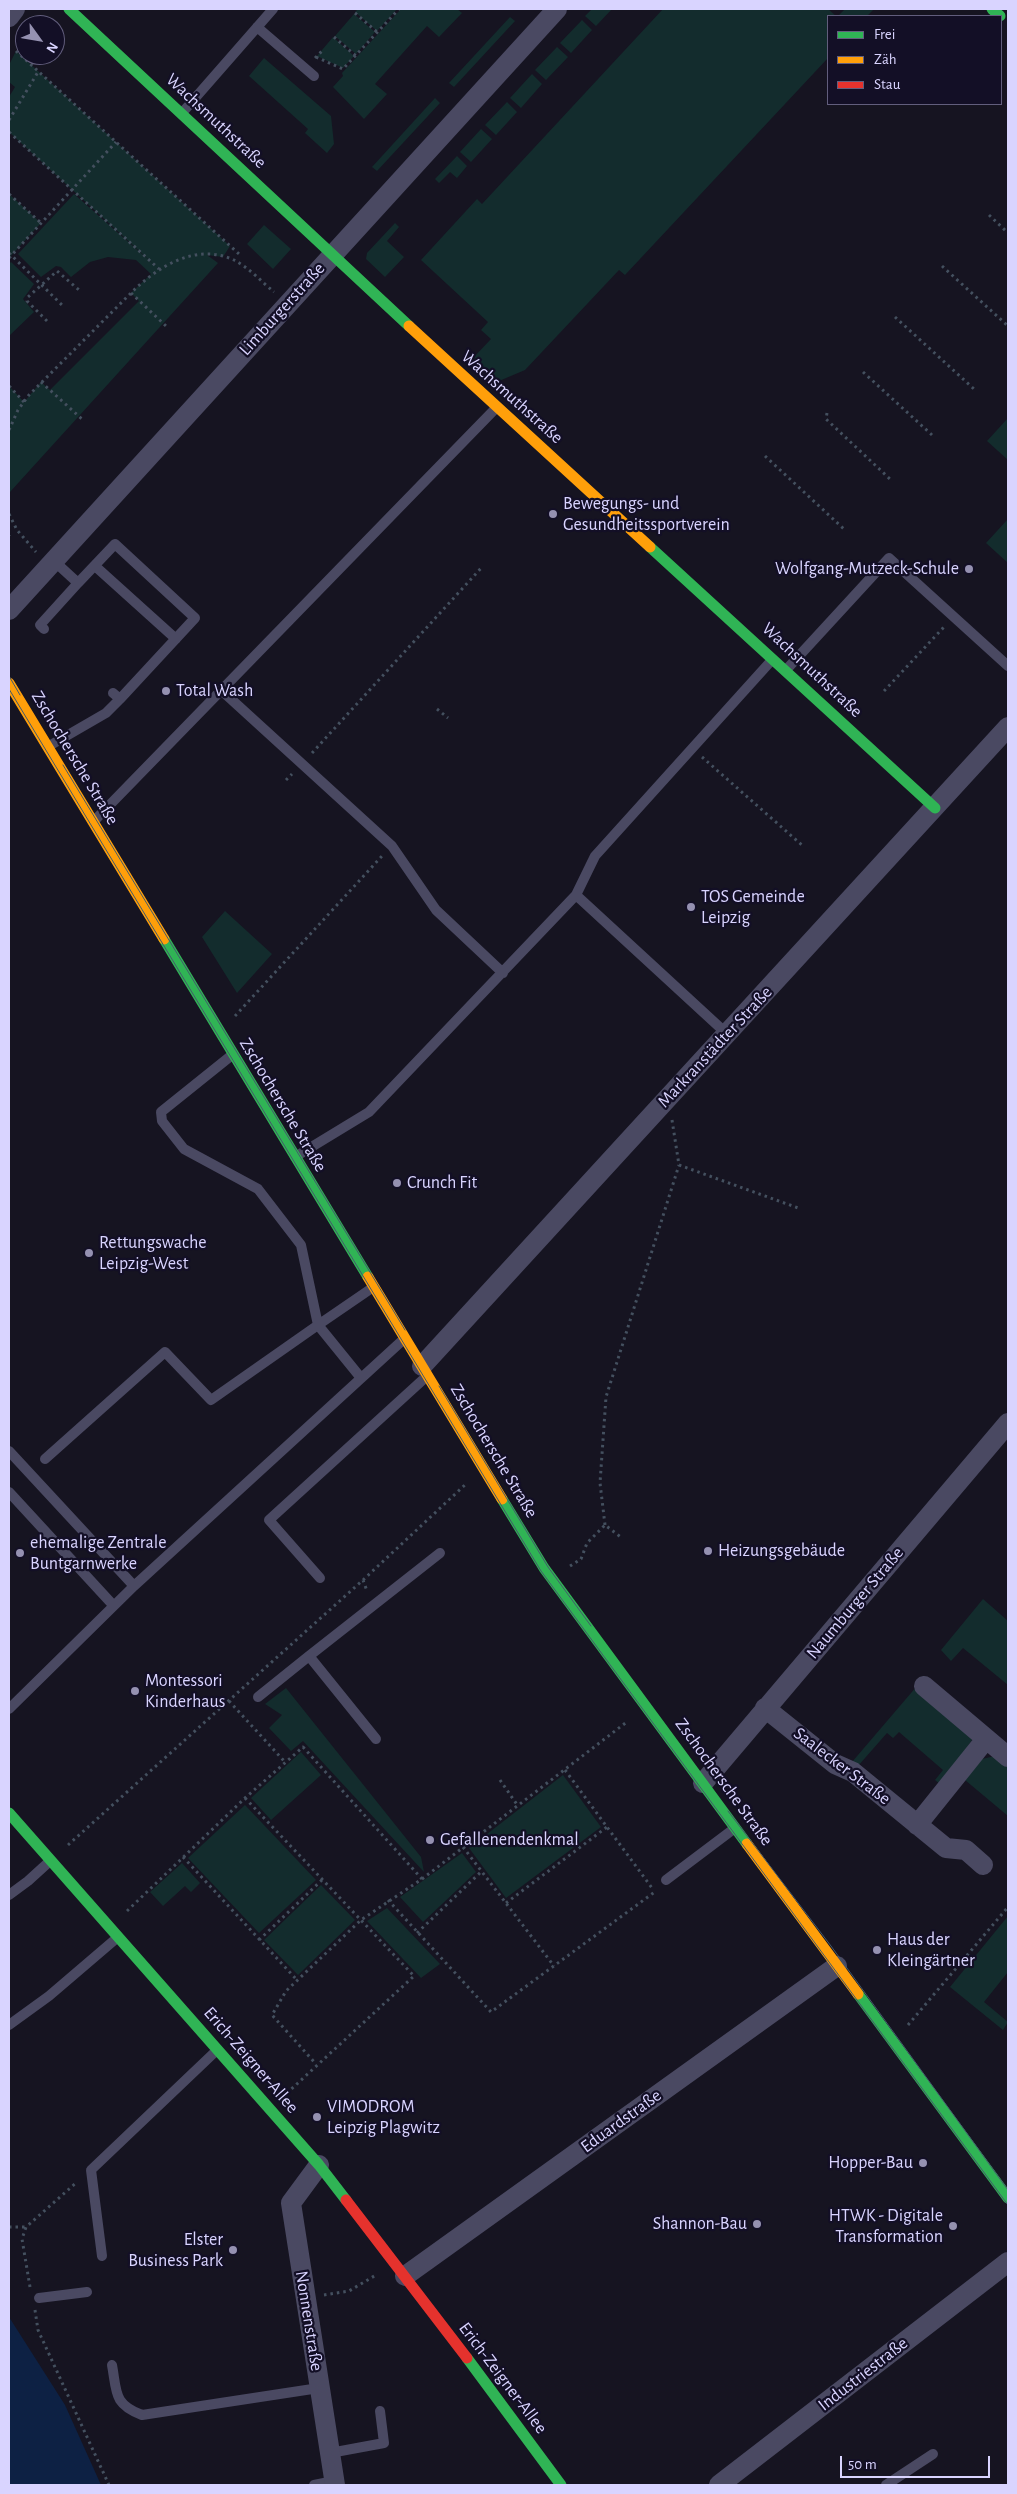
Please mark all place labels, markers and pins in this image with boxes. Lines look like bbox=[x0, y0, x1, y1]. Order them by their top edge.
place label: Bewegungs- und Gesundheitssportverein bbox=[563, 493, 730, 536]
marker: Bewegungs- und Gesundheitssportverein bbox=[547, 508, 559, 520]
place label: Wolfgang-Mutzeck-Schule bbox=[775, 558, 959, 580]
marker: Wolfgang-Mutzeck-Schule bbox=[963, 563, 975, 575]
place label: Total Wash bbox=[176, 680, 253, 702]
marker: Total Wash bbox=[160, 685, 172, 697]
place label: TOS Gemeinde Leipzig bbox=[701, 886, 805, 929]
marker: TOS Gemeinde Leipzig bbox=[685, 901, 697, 913]
place label: Crunch Fit bbox=[407, 1172, 477, 1194]
marker: Crunch Fit bbox=[391, 1177, 403, 1189]
place label: Rettungswache Leipzig-West bbox=[99, 1232, 207, 1274]
marker: Rettungswache Leipzig-West bbox=[83, 1247, 95, 1259]
place label: ehemalige Zentrale Buntgarnwerke bbox=[30, 1532, 167, 1575]
place label: Heizungsgebäude bbox=[718, 1540, 845, 1562]
marker: Heizungsgebäude bbox=[702, 1545, 714, 1557]
marker: ehemalige Zentrale Buntgarnwerke bbox=[14, 1547, 26, 1559]
place label: Montessori Kinderhaus bbox=[145, 1670, 225, 1712]
marker: Montessori Kinderhaus bbox=[129, 1685, 141, 1697]
place label: Gefallenendenkmal bbox=[440, 1829, 579, 1851]
marker: Gefallenendenkmal bbox=[424, 1834, 436, 1846]
place label: Haus der Kleingärtner bbox=[887, 1929, 975, 1972]
marker: Haus der Kleingärtner bbox=[871, 1944, 883, 1956]
place label: VIMODROM Leipzig Plagwitz bbox=[327, 2096, 440, 2138]
marker: VIMODROM Leipzig Plagwitz bbox=[311, 2111, 323, 2123]
place label: Hopper-Bau bbox=[828, 2152, 913, 2174]
marker: Hopper-Bau bbox=[917, 2157, 929, 2169]
place label: HTWK - Digitale Transformation bbox=[829, 2205, 943, 2248]
place label: Shannon-Bau bbox=[653, 2213, 747, 2235]
marker: Shannon-Bau bbox=[751, 2218, 763, 2230]
marker: HTWK - Digitale Transformation bbox=[947, 2220, 959, 2232]
place label: Elster Business Park bbox=[128, 2229, 223, 2272]
marker: Elster Business Park bbox=[227, 2244, 239, 2256]

